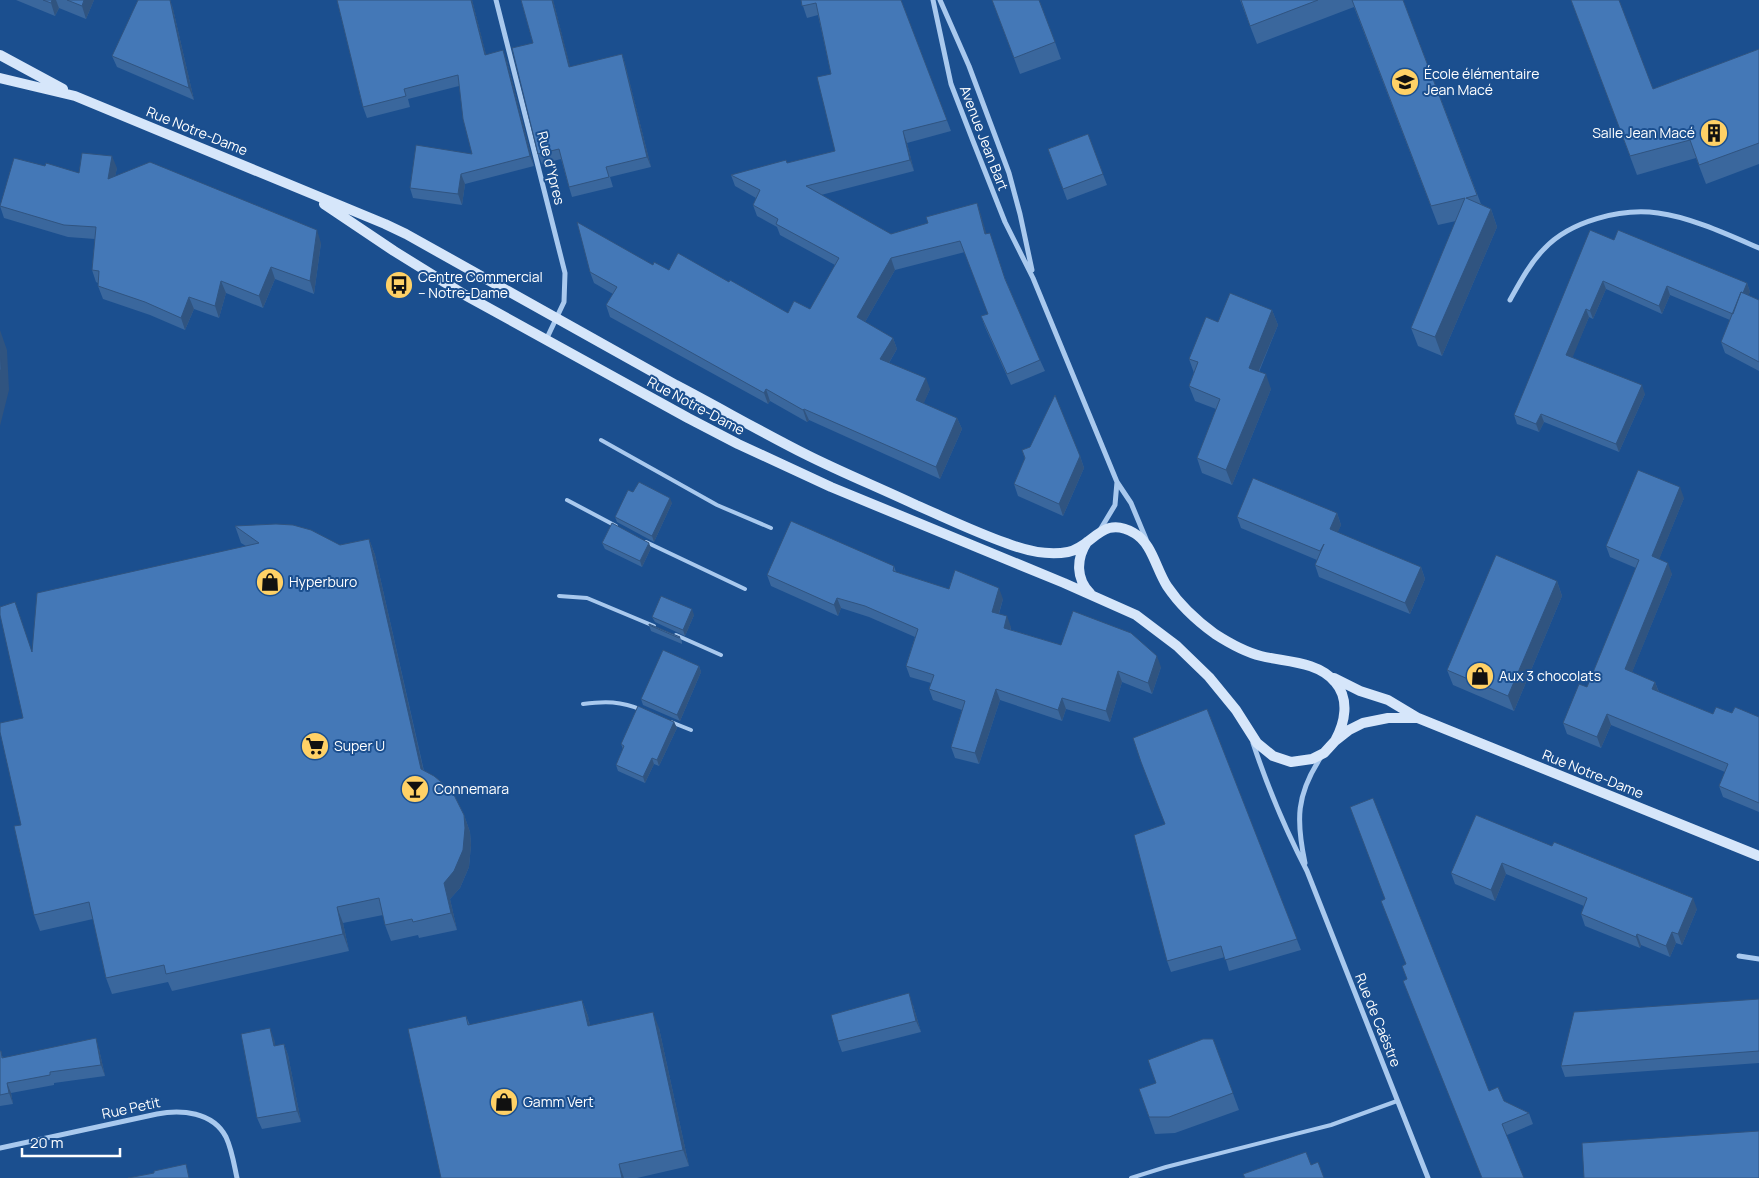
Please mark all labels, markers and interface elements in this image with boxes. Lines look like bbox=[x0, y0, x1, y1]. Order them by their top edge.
place label: École élémentaire Jean Macé bbox=[1424, 64, 1539, 99]
school or university icon: École élémentaire Jean Macé bbox=[1390, 67, 1420, 97]
street label: Avenue Jean Bart bbox=[956, 83, 1013, 193]
street label: Rue Notre-Dame bbox=[144, 102, 251, 160]
building icon: Salle Jean Macé bbox=[1699, 118, 1729, 148]
place label: Salle Jean Macé bbox=[1592, 123, 1695, 142]
street label: Rue d'Ypres bbox=[533, 129, 570, 207]
place label: Centre Commercial – Notre-Dame bbox=[418, 267, 543, 302]
bus stop icon: Centre Commercial – Notre-Dame bbox=[384, 270, 414, 300]
street label: Rue Notre-Dame bbox=[644, 372, 748, 439]
shop icon: Hyperburo bbox=[255, 567, 285, 597]
place label: Hyperburo bbox=[289, 572, 357, 591]
shop icon: Aux 3 chocolats bbox=[1465, 661, 1495, 691]
place label: Aux 3 chocolats bbox=[1499, 666, 1601, 685]
supermarket icon: Super U bbox=[300, 731, 330, 761]
place label: Super U bbox=[334, 736, 385, 755]
street label: Rue Notre-Dame bbox=[1540, 745, 1647, 803]
bar icon: Connemara bbox=[400, 774, 430, 804]
place label: Connemara bbox=[434, 779, 509, 798]
street label: Rue de Caëstre bbox=[1351, 970, 1406, 1069]
shop icon: Gamm Vert bbox=[489, 1087, 519, 1117]
street label: Rue Petit bbox=[100, 1092, 162, 1123]
place label: Gamm Vert bbox=[523, 1092, 594, 1111]
scale bar bbox=[22, 1126, 120, 1158]
text: 20 m bbox=[30, 1132, 63, 1153]

